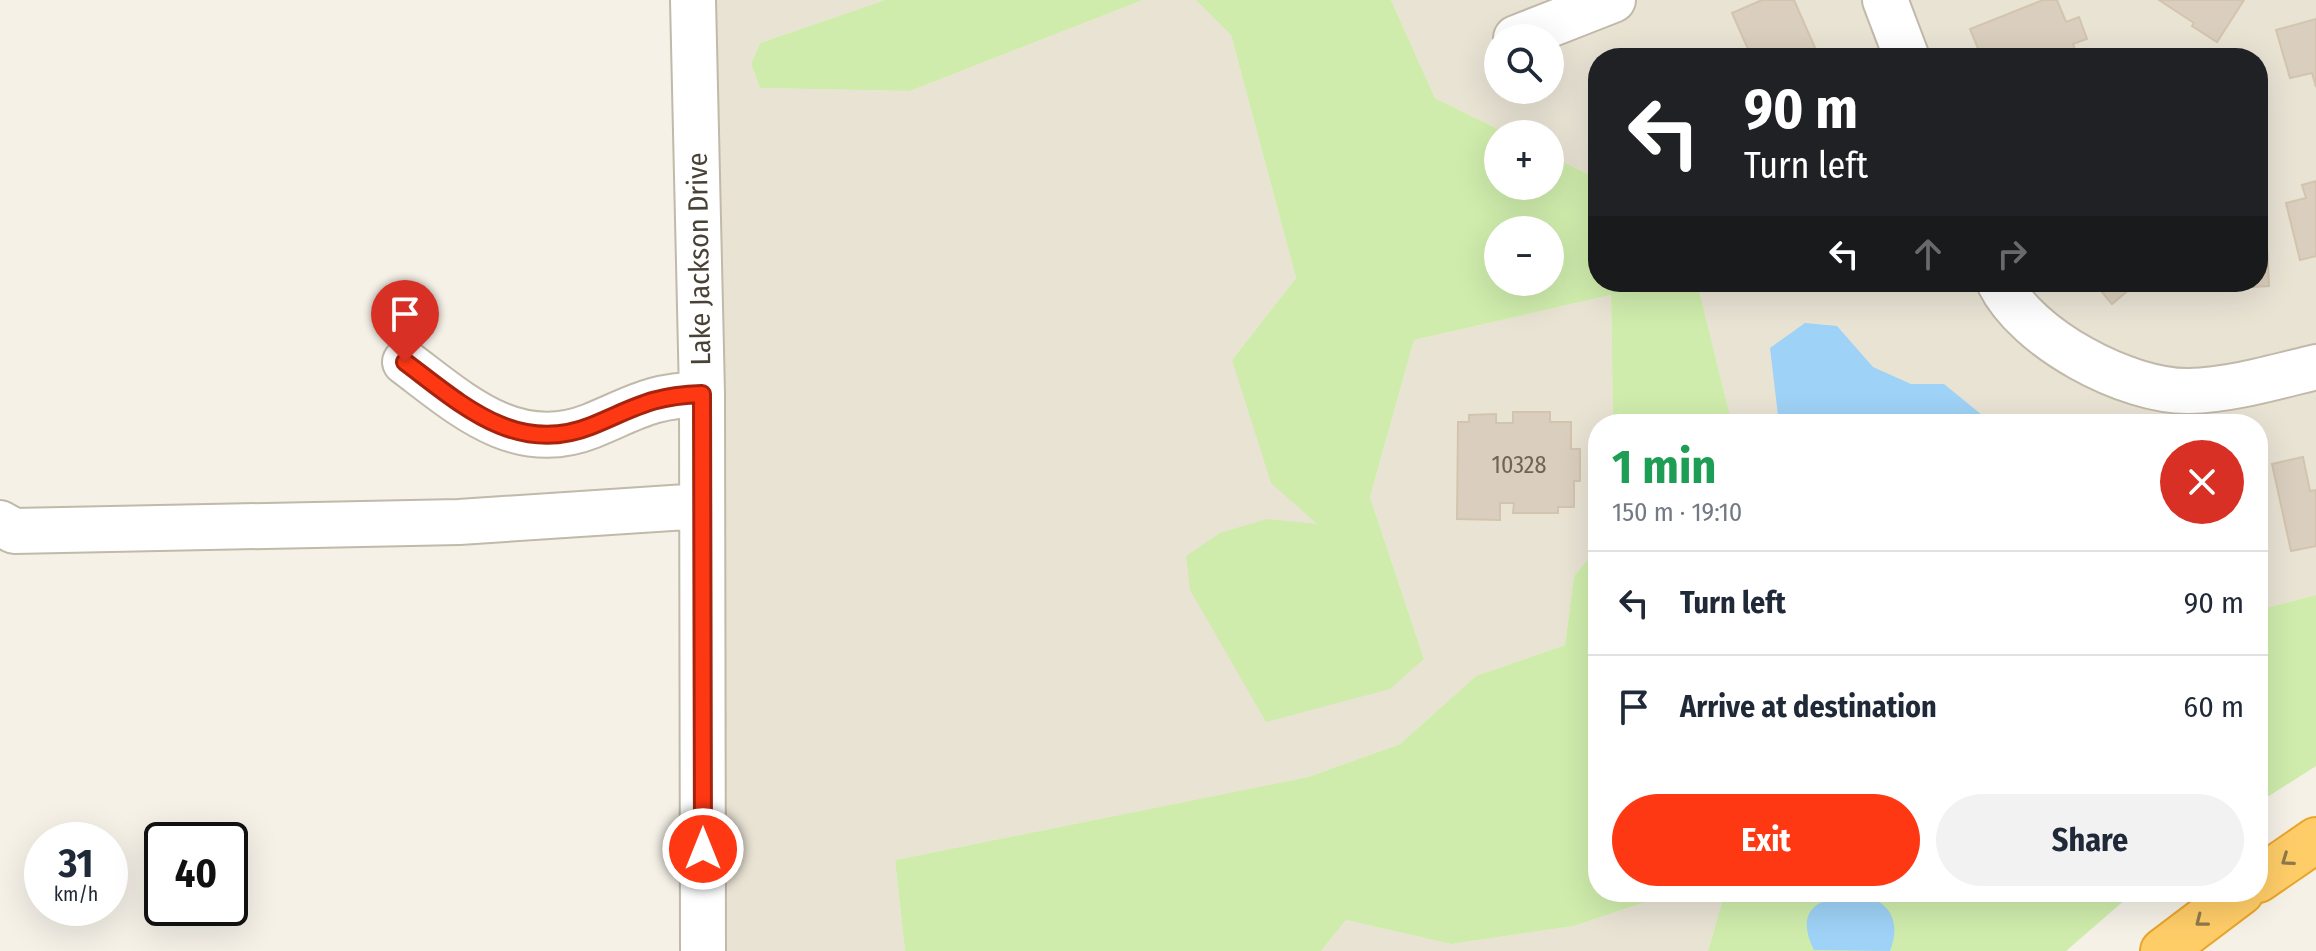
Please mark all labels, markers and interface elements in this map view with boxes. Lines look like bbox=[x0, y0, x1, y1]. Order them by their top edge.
map controls bbox=[1484, 24, 1564, 296]
button: search bbox=[1484, 24, 1564, 104]
text: 90 m bbox=[1744, 76, 1858, 143]
icon: left bbox=[1612, 80, 1716, 184]
button: + bbox=[1484, 120, 1564, 200]
text: Turn left bbox=[1744, 144, 1868, 188]
street label: Lake Jackson Drive bbox=[681, 152, 717, 366]
button: − bbox=[1484, 216, 1564, 296]
icon: left bbox=[1822, 232, 1866, 276]
icon: ahead bbox=[1906, 232, 1950, 276]
icon: right bbox=[1990, 232, 2034, 276]
pin bbox=[371, 280, 439, 362]
icon: arrive bbox=[383, 292, 427, 336]
text: 1 min bbox=[1612, 438, 1717, 496]
button: close bbox=[2160, 440, 2244, 524]
house number: 10328 bbox=[1492, 451, 1546, 479]
text: 150 m · 19:10 bbox=[1612, 497, 1742, 528]
icon: left bbox=[1612, 581, 1656, 625]
text: Turn left bbox=[1680, 585, 1786, 621]
text: 90 m bbox=[2184, 585, 2244, 621]
icon: arrive bbox=[1612, 685, 1656, 729]
text: Arrive at destination bbox=[1680, 689, 1937, 725]
text: 60 m bbox=[2183, 689, 2244, 725]
button: Exit bbox=[1612, 794, 1920, 886]
button: Share bbox=[1936, 794, 2244, 886]
position arrow bbox=[661, 807, 745, 891]
speed limit sign: 40 bbox=[144, 822, 248, 926]
text: 31 bbox=[58, 840, 94, 888]
one-way arrow bbox=[2281, 850, 2296, 865]
text: km/h bbox=[54, 882, 98, 906]
one-way arrow bbox=[2195, 911, 2210, 925]

